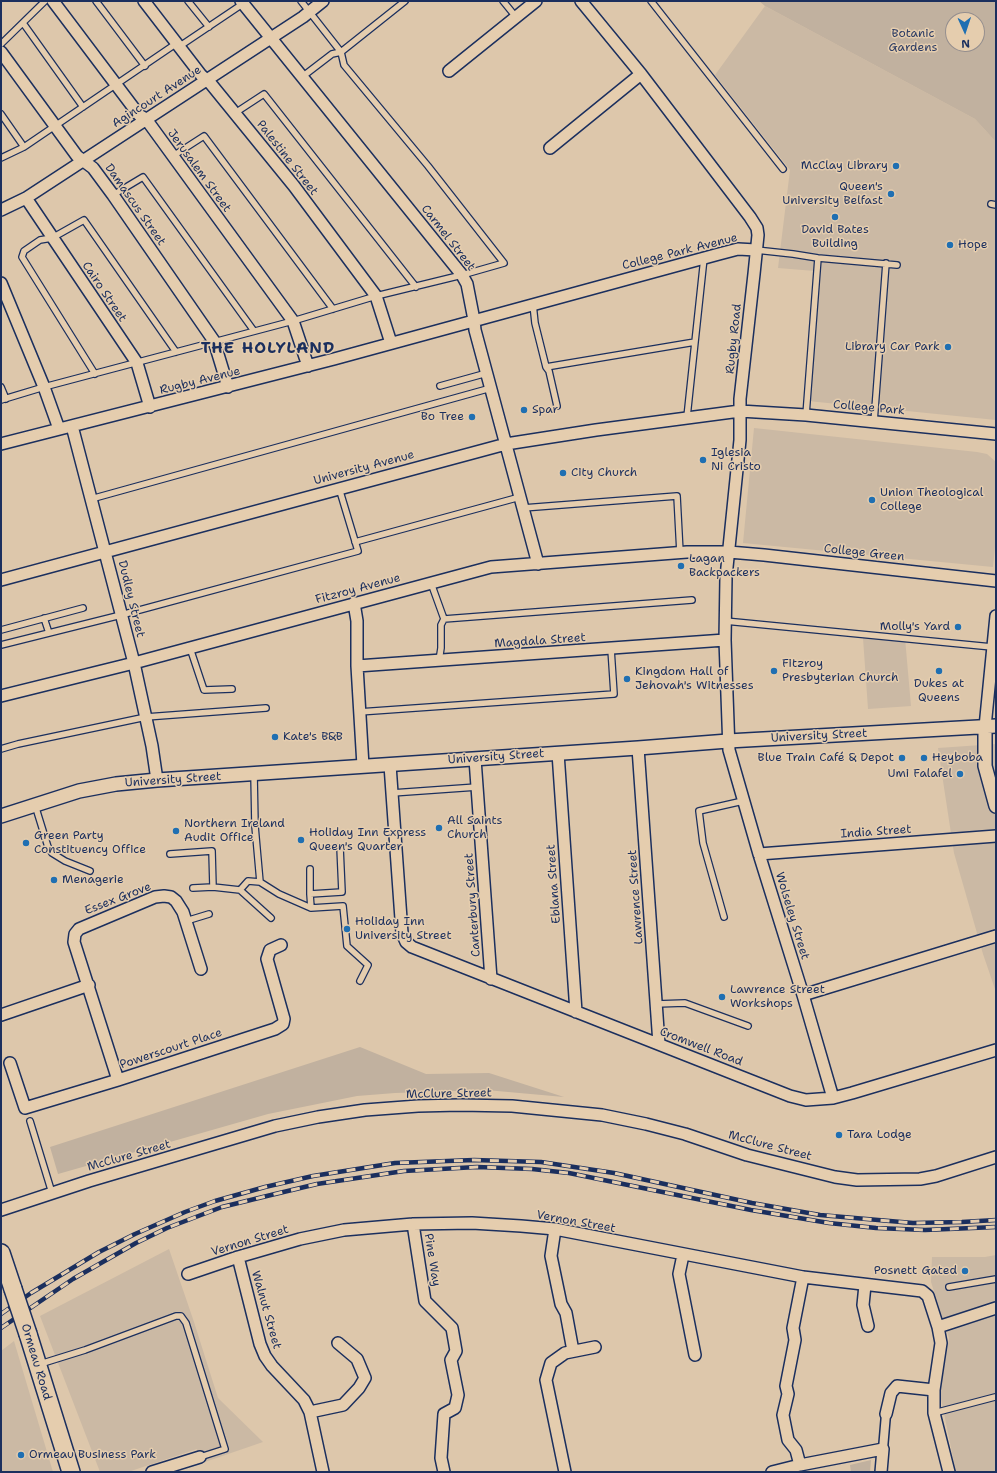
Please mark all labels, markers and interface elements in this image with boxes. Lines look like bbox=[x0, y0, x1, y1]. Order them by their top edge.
north arrow bbox=[945, 12, 985, 52]
park label: Botanic Gardens bbox=[889, 27, 937, 55]
text: N bbox=[961, 36, 970, 51]
street label: Agincourt Avenue bbox=[110, 63, 204, 131]
street label: Palestine Street bbox=[253, 118, 321, 198]
street label: Jerusalem Street bbox=[164, 127, 234, 215]
place label: McClay Library bbox=[801, 159, 888, 173]
street label: Damascus Street bbox=[101, 161, 169, 249]
marker: McClay Library bbox=[891, 161, 901, 171]
place label: Queen's University Belfast bbox=[782, 180, 883, 208]
marker: Queen's University Belfast bbox=[886, 189, 896, 199]
street label: Carmel Street bbox=[418, 202, 478, 274]
marker: David Bates Building bbox=[830, 212, 840, 222]
place label: David Bates Building bbox=[801, 223, 869, 251]
street label: College Park Avenue bbox=[621, 231, 739, 273]
place label: Hope bbox=[958, 238, 987, 252]
marker: Hope bbox=[945, 240, 955, 250]
street label: Cairo Street bbox=[79, 259, 129, 325]
street label: Rugby Road bbox=[723, 303, 745, 375]
district label: THE HOLYLAND bbox=[201, 339, 335, 359]
place label: Library Car Park bbox=[845, 340, 940, 354]
marker: Library Car Park bbox=[943, 342, 953, 352]
street label: Rugby Avenue bbox=[158, 364, 242, 398]
street label: College Park bbox=[833, 398, 905, 418]
place label: Spar bbox=[532, 403, 558, 417]
marker: Spar bbox=[519, 405, 529, 415]
place label: Bo Tree bbox=[421, 410, 464, 424]
marker: Bo Tree bbox=[467, 412, 477, 422]
place label: Iglesia Ni Cristo bbox=[711, 446, 761, 474]
street label: University Avenue bbox=[312, 448, 416, 488]
marker: Iglesia Ni Cristo bbox=[698, 455, 708, 465]
place label: City Church bbox=[571, 466, 637, 480]
marker: City Church bbox=[558, 468, 568, 478]
place label: Union Theological College bbox=[880, 486, 983, 514]
marker: Union Theological College bbox=[867, 495, 877, 505]
street label: College Green bbox=[823, 542, 905, 564]
place label: Lagan Backpackers bbox=[689, 552, 760, 580]
street label: Dudley Street bbox=[114, 559, 148, 639]
marker: Lagan Backpackers bbox=[676, 561, 686, 571]
street label: Fitzroy Avenue bbox=[314, 571, 402, 607]
place label: Molly's Yard bbox=[880, 620, 950, 634]
marker: Molly's Yard bbox=[953, 622, 963, 632]
street label: Magdala Street bbox=[494, 631, 586, 651]
place label: Fitzroy Presbyterian Church bbox=[782, 657, 898, 685]
place label: Kingdom Hall of Jehovah's Witnesses bbox=[635, 665, 754, 693]
marker: Fitzroy Presbyterian Church bbox=[769, 666, 779, 676]
marker: Dukes at Queens bbox=[934, 666, 944, 676]
marker: Kingdom Hall of Jehovah's Witnesses bbox=[622, 674, 632, 684]
place label: Dukes at Queens bbox=[914, 677, 964, 705]
street label: University Street bbox=[770, 726, 868, 746]
place label: Kate's B&B bbox=[283, 730, 343, 744]
marker: Kate's B&B bbox=[270, 732, 280, 742]
street label: University Street bbox=[447, 746, 545, 768]
place label: Blue Train Café & Depot bbox=[758, 751, 894, 765]
place label: Heyboba bbox=[932, 751, 983, 765]
marker: Blue Train Café & Depot bbox=[897, 753, 907, 763]
marker: Heyboba bbox=[919, 753, 929, 763]
place label: Umi Falafel bbox=[888, 767, 952, 781]
street label: University Street bbox=[124, 769, 222, 791]
marker: Umi Falafel bbox=[955, 769, 965, 779]
place label: All Saints Church bbox=[447, 814, 503, 842]
place label: Northern Ireland Audit Office bbox=[184, 817, 285, 845]
street label: India Street bbox=[840, 822, 912, 842]
marker: All Saints Church bbox=[434, 823, 444, 833]
marker: Northern Ireland Audit Office bbox=[171, 826, 181, 836]
place label: Holiday Inn Express Queen's Quarter bbox=[309, 826, 426, 854]
place label: Green Party Constituency Office bbox=[34, 829, 146, 857]
marker: Holiday Inn Express Queen's Quarter bbox=[296, 835, 306, 845]
marker: Green Party Constituency Office bbox=[21, 838, 31, 848]
street label: Eblana Street bbox=[544, 844, 564, 924]
street label: Lawrence Street bbox=[626, 849, 646, 945]
street label: Canterbury Street bbox=[462, 853, 484, 957]
street label: Wolseley Street bbox=[772, 870, 812, 962]
place label: Menagerie bbox=[62, 873, 124, 887]
marker: Menagerie bbox=[49, 875, 59, 885]
street label: Essex Grove bbox=[83, 880, 153, 918]
place label: Holiday Inn University Street bbox=[355, 915, 452, 943]
marker: Holiday Inn University Street bbox=[342, 924, 352, 934]
place label: Lawrence Street Workshops bbox=[730, 983, 825, 1011]
marker: Lawrence Street Workshops bbox=[717, 992, 727, 1002]
street label: Cromwell Road bbox=[657, 1025, 745, 1069]
street label: Powerscourt Place bbox=[118, 1026, 224, 1072]
street label: McClure Street bbox=[406, 1086, 492, 1102]
street label: McClure Street bbox=[727, 1128, 813, 1164]
place label: Tara Lodge bbox=[847, 1128, 912, 1142]
marker: Tara Lodge bbox=[834, 1130, 844, 1140]
street label: McClure Street bbox=[86, 1137, 172, 1175]
street label: Vernon Street bbox=[535, 1208, 617, 1236]
street label: Vernon Street bbox=[210, 1222, 290, 1260]
street label: Pine Way bbox=[421, 1232, 443, 1288]
place label: Posnett Gated bbox=[874, 1264, 957, 1278]
marker: Posnett Gated bbox=[960, 1266, 970, 1276]
street label: Walnut Street bbox=[248, 1269, 284, 1351]
street label: Ormeau Road bbox=[18, 1322, 54, 1402]
place label: Ormeau Business Park bbox=[29, 1448, 156, 1462]
marker: Ormeau Business Park bbox=[16, 1450, 26, 1460]

